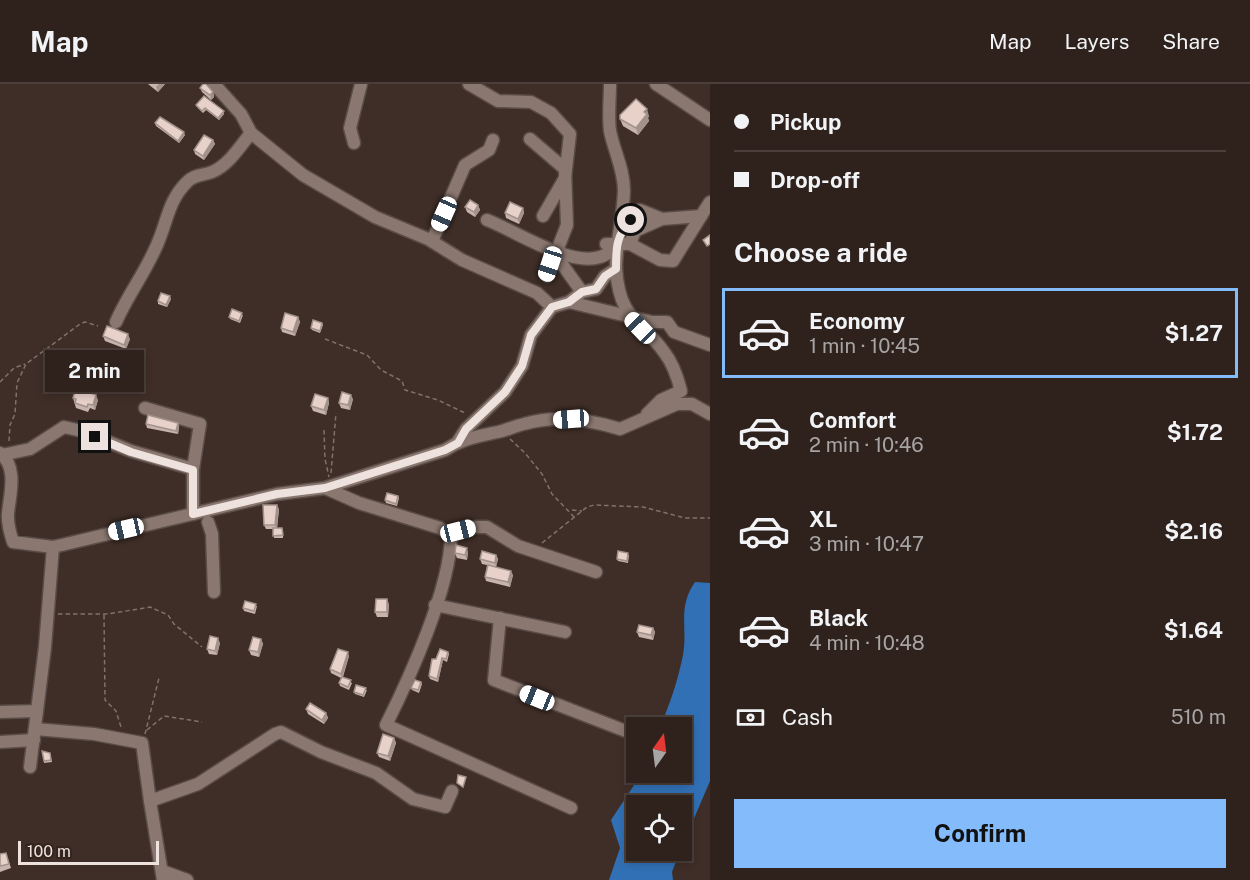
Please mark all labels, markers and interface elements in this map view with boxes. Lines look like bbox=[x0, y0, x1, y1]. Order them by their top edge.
text: Map bbox=[30, 25, 89, 58]
text: Map bbox=[989, 29, 1032, 54]
text: Layers bbox=[1065, 29, 1129, 54]
text: Share bbox=[1162, 29, 1220, 54]
text: Pickup bbox=[770, 109, 841, 135]
text: Drop-off bbox=[770, 167, 860, 193]
car bbox=[428, 194, 460, 234]
route start bbox=[617, 206, 644, 233]
text: Choose a ride bbox=[734, 236, 908, 268]
car bbox=[536, 244, 564, 284]
icon: car bbox=[737, 306, 791, 360]
text: Economy bbox=[809, 308, 905, 334]
car bbox=[621, 309, 659, 347]
text: $1.27 bbox=[1165, 320, 1223, 346]
text: 1 min · 10:45 bbox=[809, 334, 920, 358]
callout: 2 min bbox=[46, 350, 144, 392]
text: 2 min bbox=[68, 359, 121, 383]
icon: car bbox=[737, 405, 791, 459]
text: Comfort bbox=[809, 407, 896, 433]
car bbox=[552, 409, 590, 429]
text: $1.72 bbox=[1167, 419, 1223, 445]
route end bbox=[81, 423, 108, 450]
text: 2 min · 10:46 bbox=[809, 433, 924, 457]
icon: car bbox=[737, 504, 791, 558]
text: XL bbox=[809, 506, 837, 532]
car bbox=[106, 516, 146, 542]
car bbox=[438, 518, 478, 544]
text: $2.16 bbox=[1164, 518, 1223, 544]
text: 3 min · 10:47 bbox=[809, 532, 924, 556]
icon: car bbox=[737, 603, 791, 657]
text: Black bbox=[809, 605, 868, 631]
text: $1.64 bbox=[1164, 617, 1223, 643]
text: 4 min · 10:48 bbox=[809, 631, 925, 655]
car bbox=[517, 683, 557, 713]
icon: cash bbox=[734, 701, 767, 734]
text: Cash bbox=[782, 704, 833, 730]
text: 510 m bbox=[1171, 705, 1226, 729]
north arrow bbox=[626, 717, 692, 783]
map controls bbox=[626, 717, 692, 861]
button: locate bbox=[626, 795, 692, 861]
button: Confirm bbox=[734, 799, 1226, 868]
scale bar bbox=[18, 838, 159, 866]
text: 100 m bbox=[27, 842, 71, 861]

